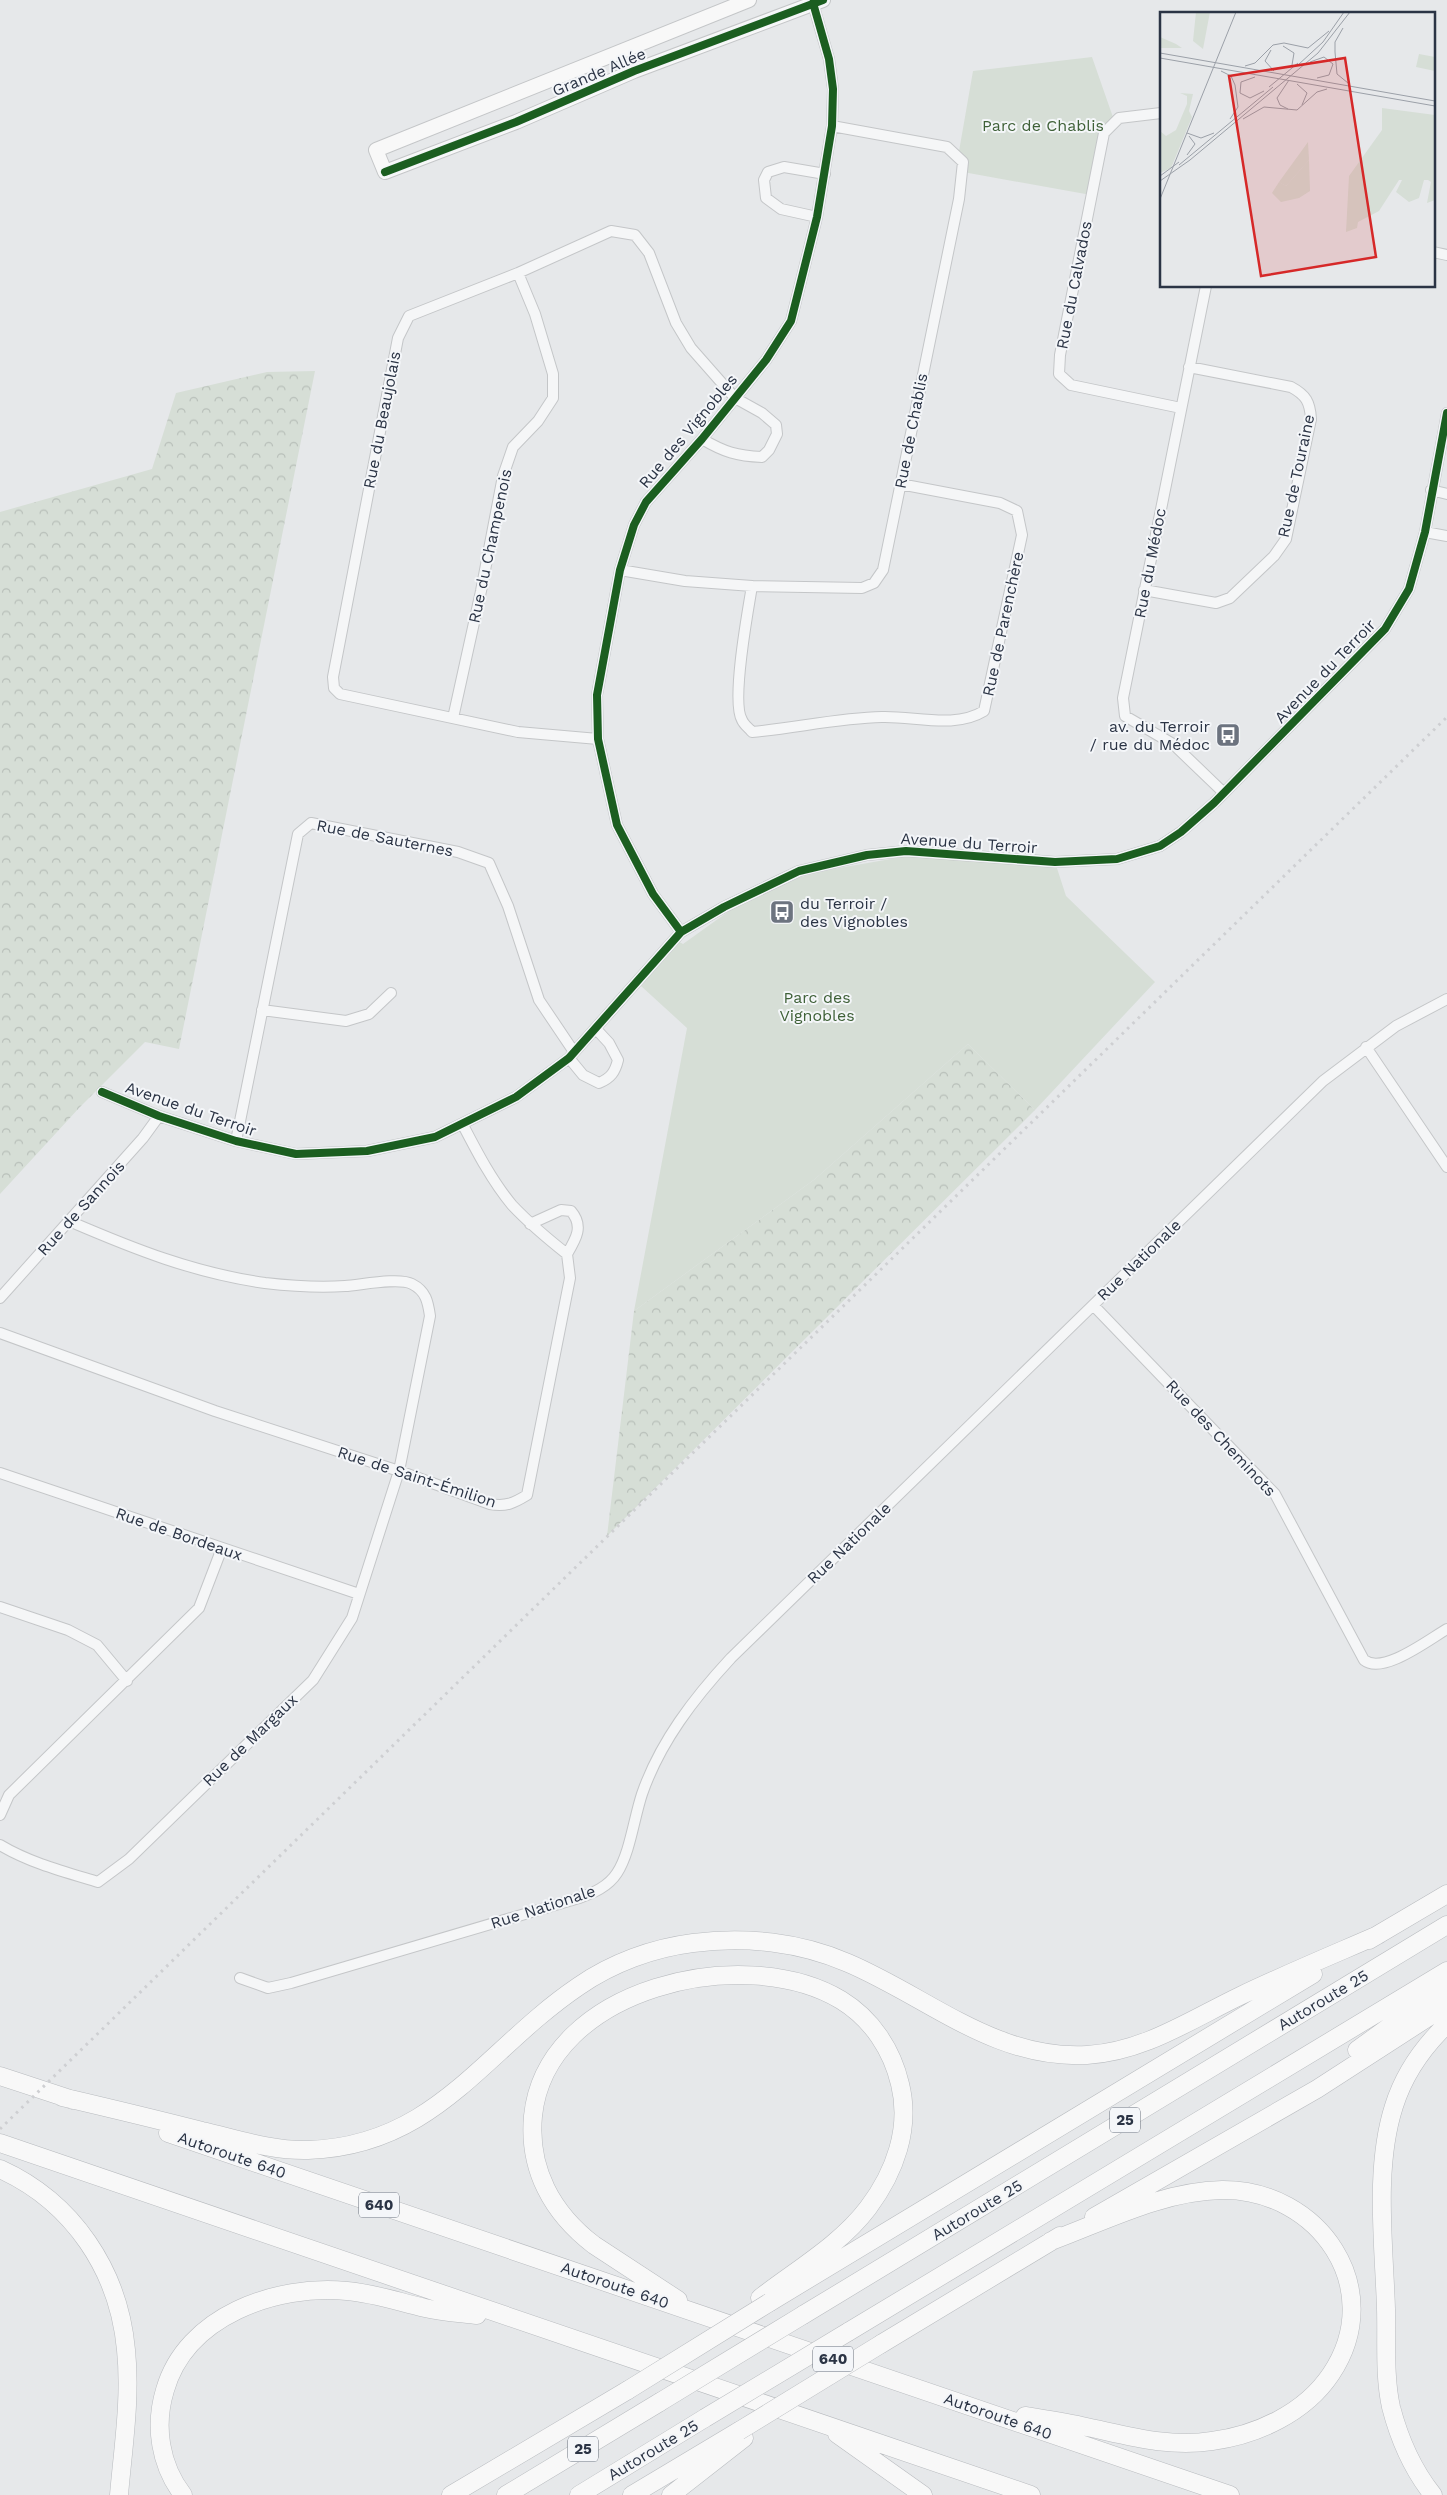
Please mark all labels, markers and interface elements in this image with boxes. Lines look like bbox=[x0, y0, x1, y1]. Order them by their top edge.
inset map bbox=[1160, 12, 1434, 288]
street label: Grande Allée bbox=[549, 44, 649, 100]
park label: Parc de Chablis bbox=[982, 116, 1104, 135]
street label: Rue du Calvados bbox=[1052, 219, 1096, 351]
street label: Rue du Beaujolais bbox=[359, 350, 405, 490]
street label: Rue des Vignobles bbox=[635, 370, 741, 492]
street label: Rue de Chablis bbox=[890, 372, 932, 490]
street label: Rue de Touraine bbox=[1274, 413, 1318, 539]
street label: Rue du Champenois bbox=[464, 467, 516, 625]
street label: Rue du Médoc bbox=[1130, 506, 1170, 620]
street label: Rue de Parenchère bbox=[978, 550, 1028, 698]
street label: Avenue du Terroir bbox=[1270, 615, 1380, 727]
place label: av. du Terroir / rue du Médoc bbox=[1090, 717, 1210, 754]
bus stop icon: av. du Terroir / rue du Médoc bbox=[1215, 722, 1241, 748]
street label: Rue de Sauternes bbox=[315, 815, 455, 861]
street label: Avenue du Terroir bbox=[900, 829, 1039, 857]
place label: du Terroir / des Vignobles bbox=[800, 894, 908, 931]
bus stop icon: du Terroir / des Vignobles bbox=[769, 899, 795, 925]
park label: Parc des Vignobles bbox=[779, 988, 855, 1025]
street label: Avenue du Terroir bbox=[123, 1078, 259, 1140]
street label: Rue de Sannois bbox=[33, 1157, 129, 1259]
street label: Rue Nationale bbox=[1093, 1215, 1185, 1305]
street label: Rue des Cheminots bbox=[1162, 1376, 1280, 1500]
street label: Rue de Saint-Émilion bbox=[335, 1442, 499, 1512]
street label: Rue Nationale bbox=[803, 1498, 895, 1588]
street label: Rue de Bordeaux bbox=[113, 1503, 245, 1565]
street label: Rue de Margaux bbox=[199, 1690, 301, 1790]
street label: Rue Nationale bbox=[488, 1881, 598, 1933]
street label: Autoroute 25 bbox=[1274, 1965, 1372, 2035]
road number: 25 bbox=[1110, 2108, 1140, 2132]
street label: Autoroute 640 bbox=[175, 2128, 289, 2182]
street label: Autoroute 25 bbox=[928, 2175, 1026, 2245]
road number: 640 bbox=[359, 2192, 399, 2218]
street label: Autoroute 640 bbox=[558, 2258, 672, 2312]
road number: 640 bbox=[813, 2346, 853, 2372]
street label: Autoroute 640 bbox=[941, 2389, 1055, 2443]
street label: Autoroute 25 bbox=[604, 2415, 702, 2485]
road number: 25 bbox=[568, 2436, 598, 2462]

